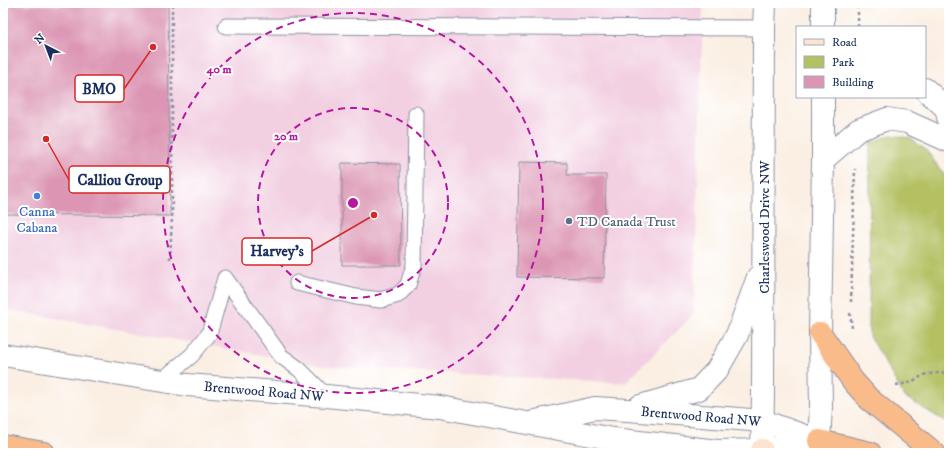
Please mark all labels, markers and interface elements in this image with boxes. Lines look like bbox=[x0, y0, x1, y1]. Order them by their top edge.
north arrow bbox=[26, 26, 66, 66]
legend bbox=[796, 26, 926, 98]
text: N bbox=[32, 31, 48, 48]
text: Road bbox=[832, 35, 857, 50]
text: Park bbox=[832, 55, 854, 70]
text: 40 m bbox=[206, 62, 231, 77]
callout: BMO bbox=[75, 75, 124, 102]
text: Building bbox=[832, 75, 873, 90]
text: BMO bbox=[82, 80, 116, 99]
text: 20 m bbox=[274, 129, 298, 144]
street label: Charleswood Drive NW bbox=[756, 160, 774, 294]
callout: Calliou Group bbox=[69, 166, 170, 193]
text: Calliou Group bbox=[77, 171, 163, 190]
marker: Canna Cabana bbox=[32, 191, 42, 201]
centre of rings bbox=[346, 196, 360, 210]
place label: Canna Cabana bbox=[16, 203, 58, 237]
place label: TD Canada Trust bbox=[577, 213, 676, 231]
marker: TD Canada Trust bbox=[564, 216, 574, 226]
callout: Harvey's bbox=[242, 238, 312, 265]
text: Harvey's bbox=[250, 242, 304, 261]
street label: Brentwood Road NW bbox=[203, 378, 325, 406]
street label: Brentwood Road NW bbox=[640, 403, 762, 431]

